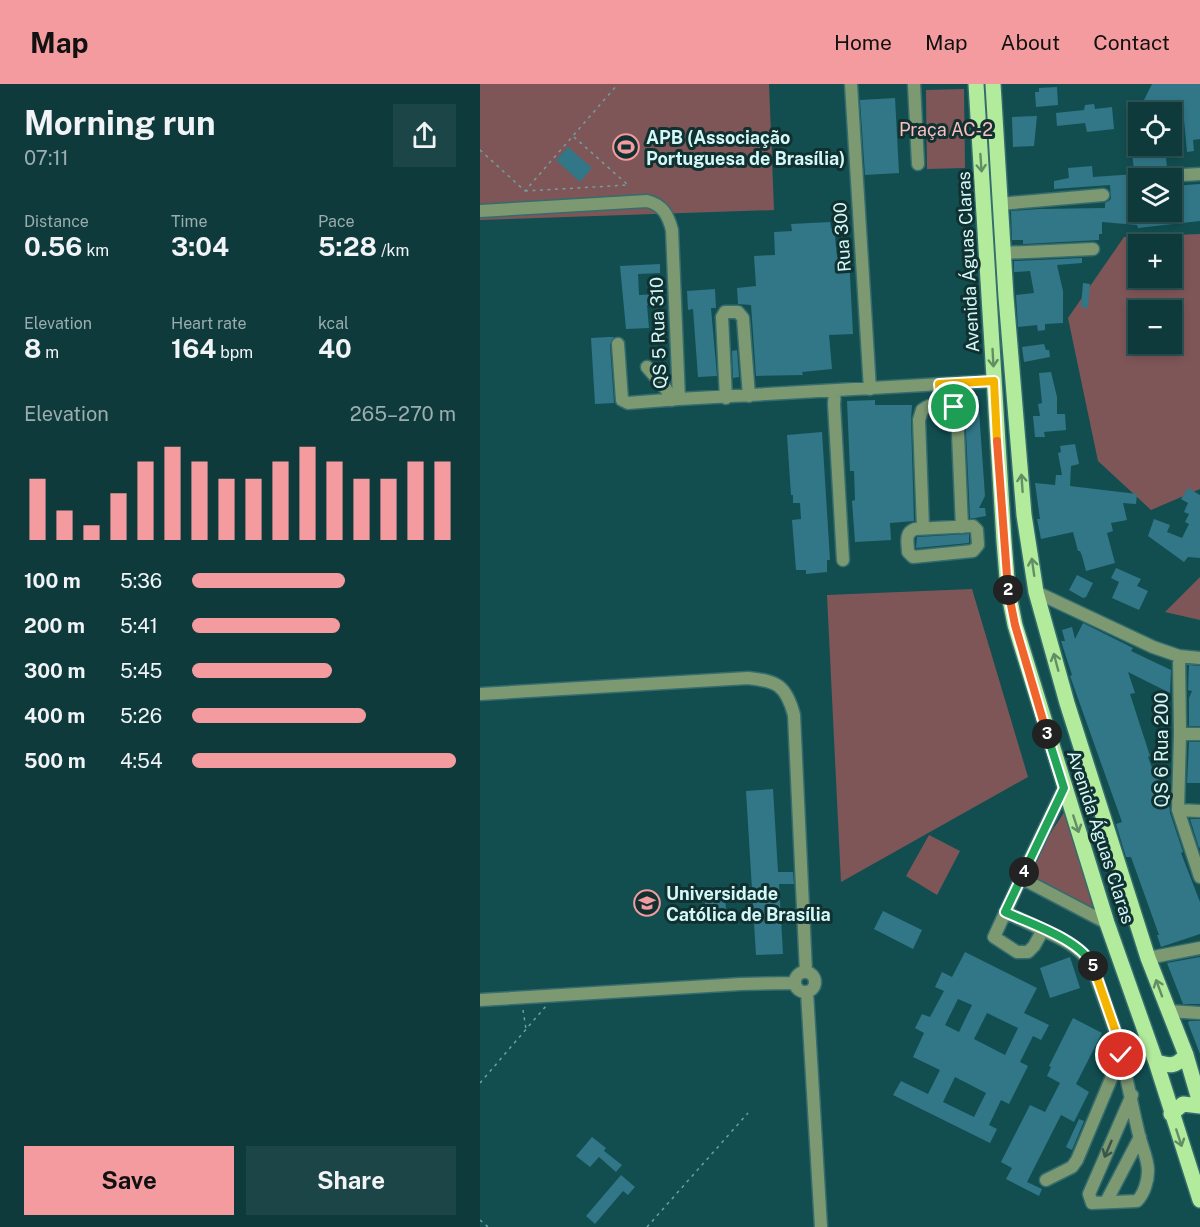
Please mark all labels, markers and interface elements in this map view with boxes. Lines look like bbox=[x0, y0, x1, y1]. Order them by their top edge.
text: Map bbox=[30, 26, 89, 59]
text: Home bbox=[834, 30, 892, 55]
text: Map bbox=[925, 30, 968, 55]
text: About bbox=[1001, 30, 1060, 55]
text: Contact bbox=[1093, 30, 1170, 55]
map controls bbox=[1128, 102, 1182, 354]
button: locate bbox=[1128, 102, 1182, 156]
text: Morning run bbox=[24, 104, 216, 142]
button: share bbox=[393, 104, 456, 167]
park label: Praça AC-2 bbox=[899, 119, 993, 140]
place label: APB (Associação Portuguesa de Brasília) bbox=[646, 127, 845, 169]
sports icon: APB (Associação Portuguesa de Brasília) bbox=[611, 132, 641, 162]
text: 07:11 bbox=[24, 146, 69, 170]
one-way arrow bbox=[976, 153, 987, 173]
button: layers bbox=[1128, 168, 1182, 222]
street label: Avenida Águas Claras bbox=[952, 171, 983, 353]
street label: Rua 300 bbox=[829, 201, 855, 273]
text: Distance bbox=[24, 212, 89, 231]
text: Time bbox=[171, 212, 207, 231]
text: Pace bbox=[318, 212, 355, 231]
text: 0.56 bbox=[24, 231, 83, 262]
text: 3:04 bbox=[171, 231, 229, 262]
text: 5:28 bbox=[318, 231, 377, 262]
button: + bbox=[1128, 234, 1182, 288]
text: km bbox=[83, 241, 109, 260]
text: /km bbox=[377, 241, 409, 260]
street label: QS 5 Rua 310 bbox=[646, 277, 670, 389]
button: − bbox=[1128, 300, 1182, 354]
text: Elevation bbox=[24, 314, 92, 333]
text: Heart rate bbox=[171, 314, 247, 333]
text: kcal bbox=[318, 314, 349, 333]
text: 8 bbox=[24, 333, 41, 364]
text: 164 bbox=[171, 333, 216, 364]
text: 40 bbox=[318, 333, 352, 364]
text: m bbox=[41, 343, 59, 362]
text: bpm bbox=[216, 343, 253, 362]
one-way arrow bbox=[987, 347, 998, 367]
pin bbox=[928, 381, 979, 432]
icon: arrive bbox=[937, 390, 970, 423]
text: Elevation bbox=[24, 402, 109, 426]
text: 265–270 m bbox=[350, 402, 456, 426]
one-way arrow bbox=[1016, 474, 1027, 494]
one-way arrow bbox=[1027, 557, 1038, 577]
text: 100 m bbox=[24, 569, 81, 593]
text: 5:36 bbox=[120, 569, 162, 593]
pin: 2 bbox=[993, 575, 1023, 605]
text: 2 bbox=[1003, 580, 1013, 599]
text: 200 m bbox=[24, 614, 85, 638]
text: 5:41 bbox=[120, 614, 158, 638]
one-way arrow bbox=[1050, 653, 1061, 672]
text: 300 m bbox=[24, 659, 85, 683]
text: 5:45 bbox=[120, 659, 162, 683]
street label: QS 6 Rua 200 bbox=[1151, 693, 1172, 807]
text: 400 m bbox=[24, 704, 85, 728]
text: 5:26 bbox=[120, 704, 162, 728]
pin: 3 bbox=[1032, 719, 1062, 749]
text: 3 bbox=[1042, 724, 1052, 743]
street label: Avenida Águas Claras bbox=[1063, 747, 1140, 926]
text: 500 m bbox=[24, 749, 86, 773]
text: 4:54 bbox=[120, 749, 162, 773]
one-way arrow bbox=[1071, 814, 1082, 833]
pin: 4 bbox=[1009, 857, 1039, 887]
text: 4 bbox=[1019, 862, 1029, 881]
place label: Universidade Católica de Brasília bbox=[666, 883, 831, 925]
school or university icon: Universidade Católica de Brasília bbox=[632, 888, 662, 918]
pin: 5 bbox=[1078, 951, 1108, 981]
text: 5 bbox=[1088, 956, 1098, 975]
one-way arrow bbox=[1153, 980, 1164, 998]
pin bbox=[1095, 1029, 1146, 1080]
icon: check bbox=[1104, 1038, 1137, 1071]
one-way arrow bbox=[1175, 1128, 1186, 1147]
one-way arrow bbox=[1102, 1139, 1113, 1157]
button: Save bbox=[24, 1146, 234, 1215]
button: Share bbox=[246, 1146, 456, 1215]

